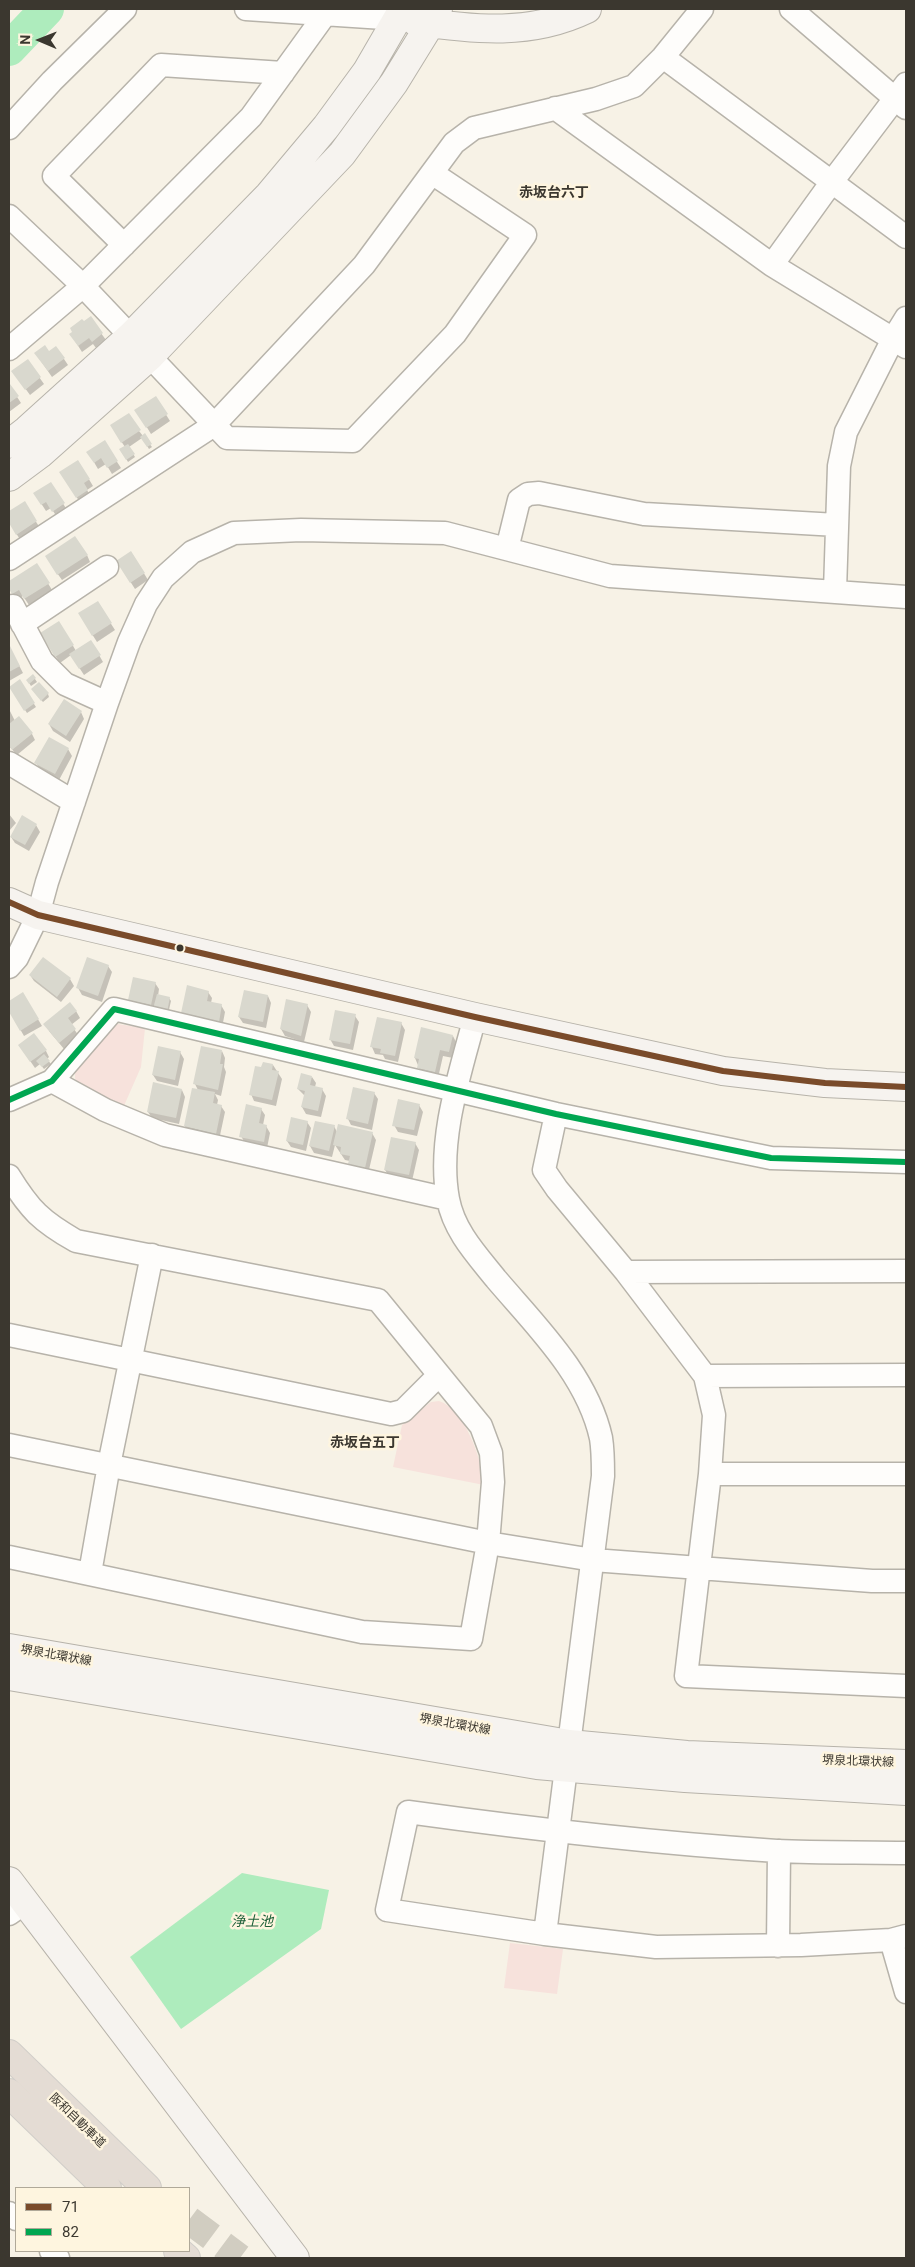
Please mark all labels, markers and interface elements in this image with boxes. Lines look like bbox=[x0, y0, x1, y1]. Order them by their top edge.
north arrow bbox=[15, 15, 65, 65]
text: N bbox=[17, 35, 33, 45]
district label: 赤坂台六丁 bbox=[519, 185, 589, 201]
unlabelled marker bbox=[175, 943, 185, 953]
district label: 赤坂台五丁 bbox=[330, 1435, 400, 1451]
street label: 堺泉北環状線 bbox=[19, 1643, 93, 1669]
street label: 堺泉北環状線 bbox=[418, 1712, 492, 1738]
street label: 堺泉北環状線 bbox=[822, 1754, 894, 1770]
water label: 浄土池 bbox=[231, 1914, 273, 1930]
street label: 阪和自動車道 bbox=[46, 2091, 108, 2151]
legend bbox=[15, 2187, 190, 2252]
text: 71 bbox=[62, 2198, 79, 2216]
text: 82 bbox=[62, 2223, 79, 2241]

